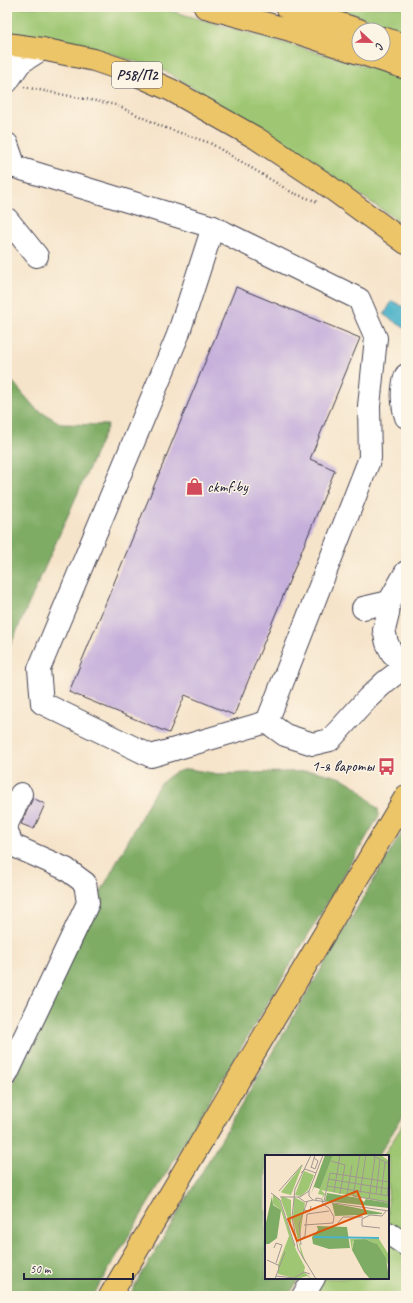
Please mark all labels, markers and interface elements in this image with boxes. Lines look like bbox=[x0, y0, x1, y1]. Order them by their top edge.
north arrow bbox=[351, 22, 391, 62]
text: С bbox=[372, 41, 388, 52]
road number: Р58/П2 bbox=[112, 62, 162, 88]
shop icon: ckmf.by bbox=[184, 477, 204, 497]
place label: ckmf.by bbox=[207, 477, 249, 497]
place label: 1-я вароты bbox=[312, 756, 376, 776]
bus stop icon: 1-я вароты bbox=[377, 756, 397, 776]
inset map bbox=[265, 1155, 389, 1279]
scale bar bbox=[24, 1255, 133, 1281]
text: 50 m bbox=[30, 1261, 52, 1277]

